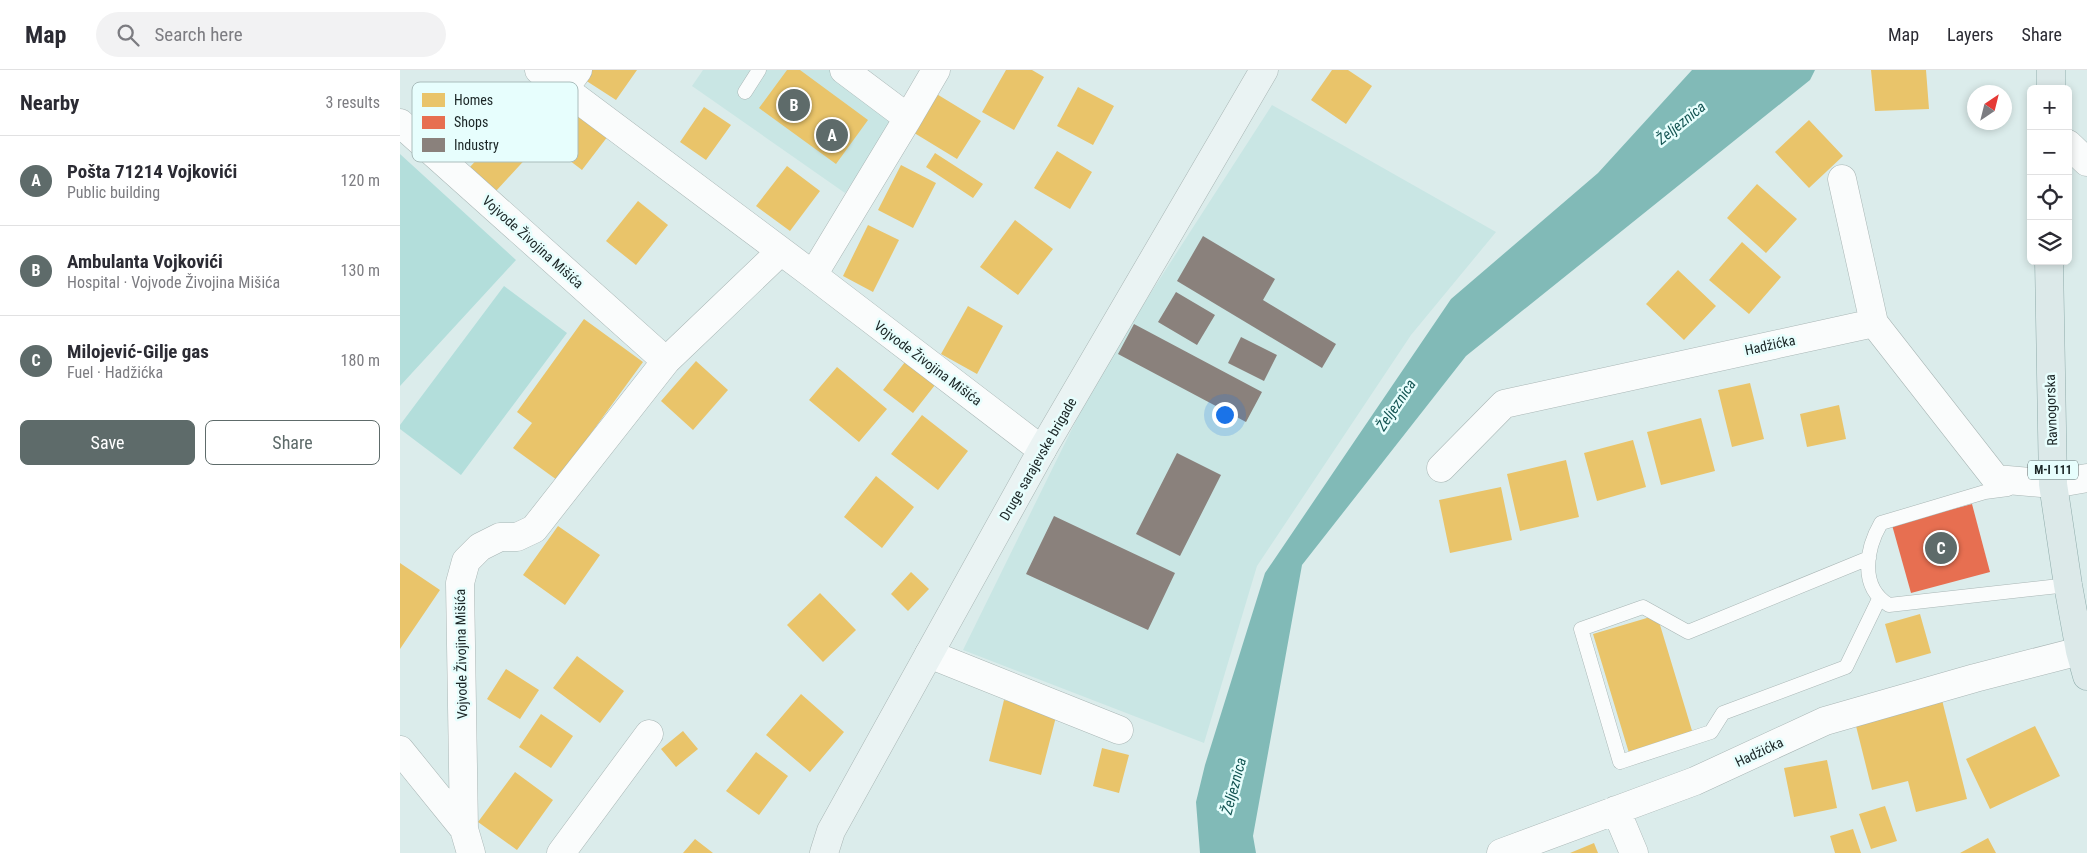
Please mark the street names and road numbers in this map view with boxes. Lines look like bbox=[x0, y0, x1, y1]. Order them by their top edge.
street label: Vojvode Živojina Mišića bbox=[479, 192, 587, 292]
street label: Vojvode Živojina Mišića bbox=[871, 317, 985, 409]
street label: Hadžićka bbox=[1743, 332, 1797, 358]
street label: Ravnogorska bbox=[2042, 374, 2060, 446]
street label: Druge sarajevske brigade bbox=[996, 394, 1080, 523]
road number: M-I 111 bbox=[2028, 460, 2078, 480]
street label: Vojvode Živojina Mišića bbox=[451, 589, 470, 719]
street label: Hadžićka bbox=[1732, 734, 1786, 770]

